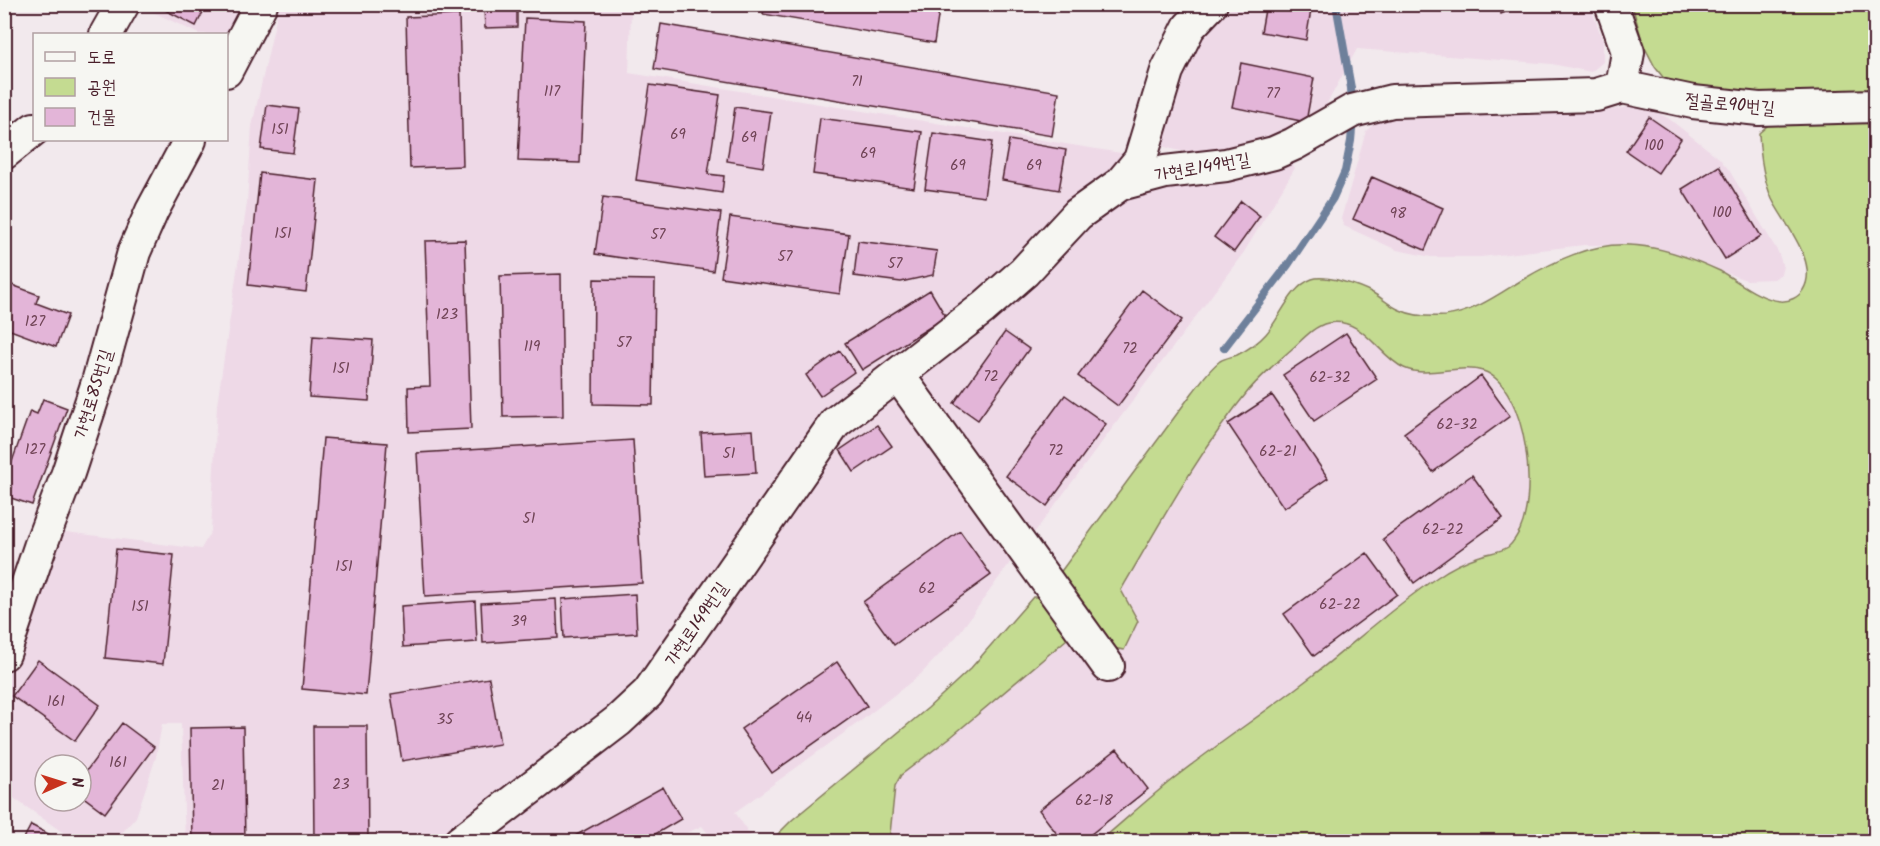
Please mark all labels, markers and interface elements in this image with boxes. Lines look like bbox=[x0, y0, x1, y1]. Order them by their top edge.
legend bbox=[33, 33, 228, 141]
text: 도로 bbox=[87, 44, 116, 73]
house number: 71 bbox=[851, 70, 863, 94]
text: 공원 bbox=[87, 74, 116, 103]
house number: 117 bbox=[544, 80, 561, 104]
house number: 77 bbox=[1266, 82, 1281, 106]
street label: 절골로90번길 bbox=[1684, 87, 1777, 124]
text: 건물 bbox=[87, 104, 116, 133]
house number: 151 bbox=[271, 118, 289, 142]
house number: 69 bbox=[670, 123, 687, 147]
house number: 69 bbox=[741, 126, 758, 150]
house number: 100 bbox=[1644, 134, 1664, 158]
house number: 69 bbox=[860, 142, 877, 166]
street label: 가현로149번길 bbox=[1152, 146, 1253, 191]
house number: 69 bbox=[950, 154, 967, 178]
house number: 69 bbox=[1026, 154, 1043, 178]
house number: 100 bbox=[1712, 201, 1732, 225]
house number: 98 bbox=[1390, 202, 1407, 226]
house number: 151 bbox=[274, 222, 292, 246]
house number: 57 bbox=[651, 223, 667, 247]
house number: 57 bbox=[778, 245, 794, 269]
house number: 57 bbox=[888, 252, 904, 276]
house number: 123 bbox=[436, 303, 458, 327]
house number: 127 bbox=[25, 310, 46, 334]
house number: 57 bbox=[617, 331, 633, 355]
house number: 119 bbox=[524, 335, 541, 359]
house number: 72 bbox=[1122, 337, 1138, 361]
street label: 가현로85번길 bbox=[67, 345, 122, 443]
house number: 151 bbox=[332, 357, 350, 381]
house number: 72 bbox=[983, 365, 999, 389]
house number: 62-32 bbox=[1309, 366, 1351, 390]
house number: 62-32 bbox=[1436, 413, 1478, 437]
house number: 127 bbox=[25, 438, 46, 462]
house number: 72 bbox=[1048, 439, 1064, 463]
house number: 62-21 bbox=[1259, 440, 1297, 464]
house number: 51 bbox=[723, 442, 736, 466]
house number: 51 bbox=[523, 507, 536, 531]
house number: 62-22 bbox=[1422, 518, 1464, 542]
house number: 151 bbox=[335, 555, 353, 579]
street label: 가현로149번길 bbox=[658, 576, 737, 673]
house number: 62 bbox=[918, 577, 936, 601]
house number: 62-22 bbox=[1319, 593, 1361, 617]
house number: 151 bbox=[131, 595, 149, 619]
house number: 39 bbox=[511, 610, 528, 634]
house number: 161 bbox=[47, 690, 65, 714]
house number: 44 bbox=[796, 706, 812, 730]
house number: 35 bbox=[437, 708, 454, 732]
house number: 161 bbox=[109, 751, 127, 775]
north arrow bbox=[33, 753, 93, 813]
house number: 23 bbox=[332, 773, 350, 797]
house number: 21 bbox=[211, 774, 225, 798]
text: N bbox=[64, 777, 89, 788]
house number: 62-18 bbox=[1075, 789, 1114, 813]

